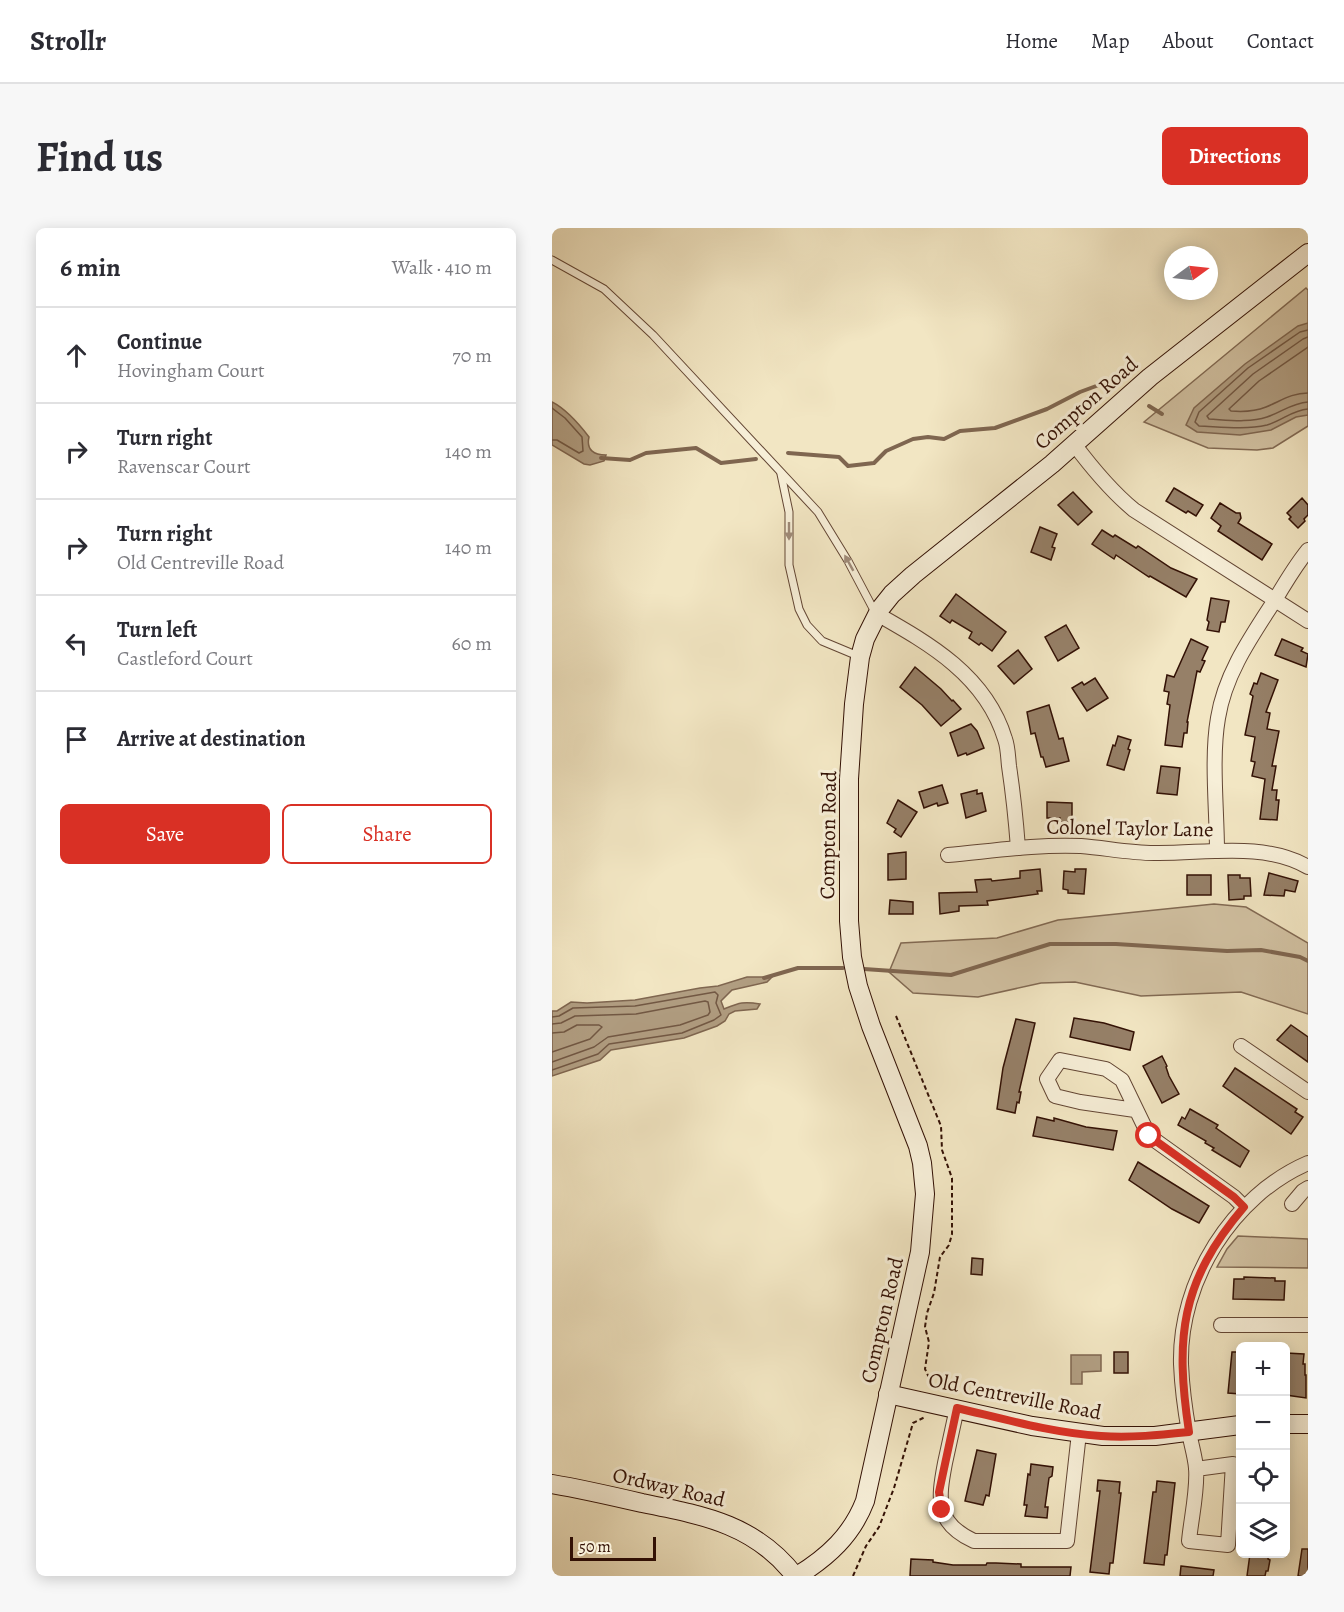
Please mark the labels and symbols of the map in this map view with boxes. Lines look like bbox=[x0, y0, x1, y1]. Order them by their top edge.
north arrow bbox=[1164, 246, 1218, 300]
street label: Compton Road bbox=[1028, 350, 1144, 456]
one-way arrow bbox=[784, 522, 794, 541]
one-way arrow bbox=[844, 554, 854, 571]
street label: Compton Road bbox=[813, 770, 843, 900]
street label: Colonel Taylor Lane bbox=[1046, 813, 1214, 843]
route start bbox=[1135, 1122, 1161, 1148]
street label: Compton Road bbox=[854, 1254, 910, 1386]
street label: Old Centreville Road bbox=[926, 1365, 1105, 1427]
street label: Ordway Road bbox=[610, 1460, 729, 1514]
route end bbox=[928, 1496, 954, 1522]
scale bar bbox=[570, 1534, 656, 1562]

